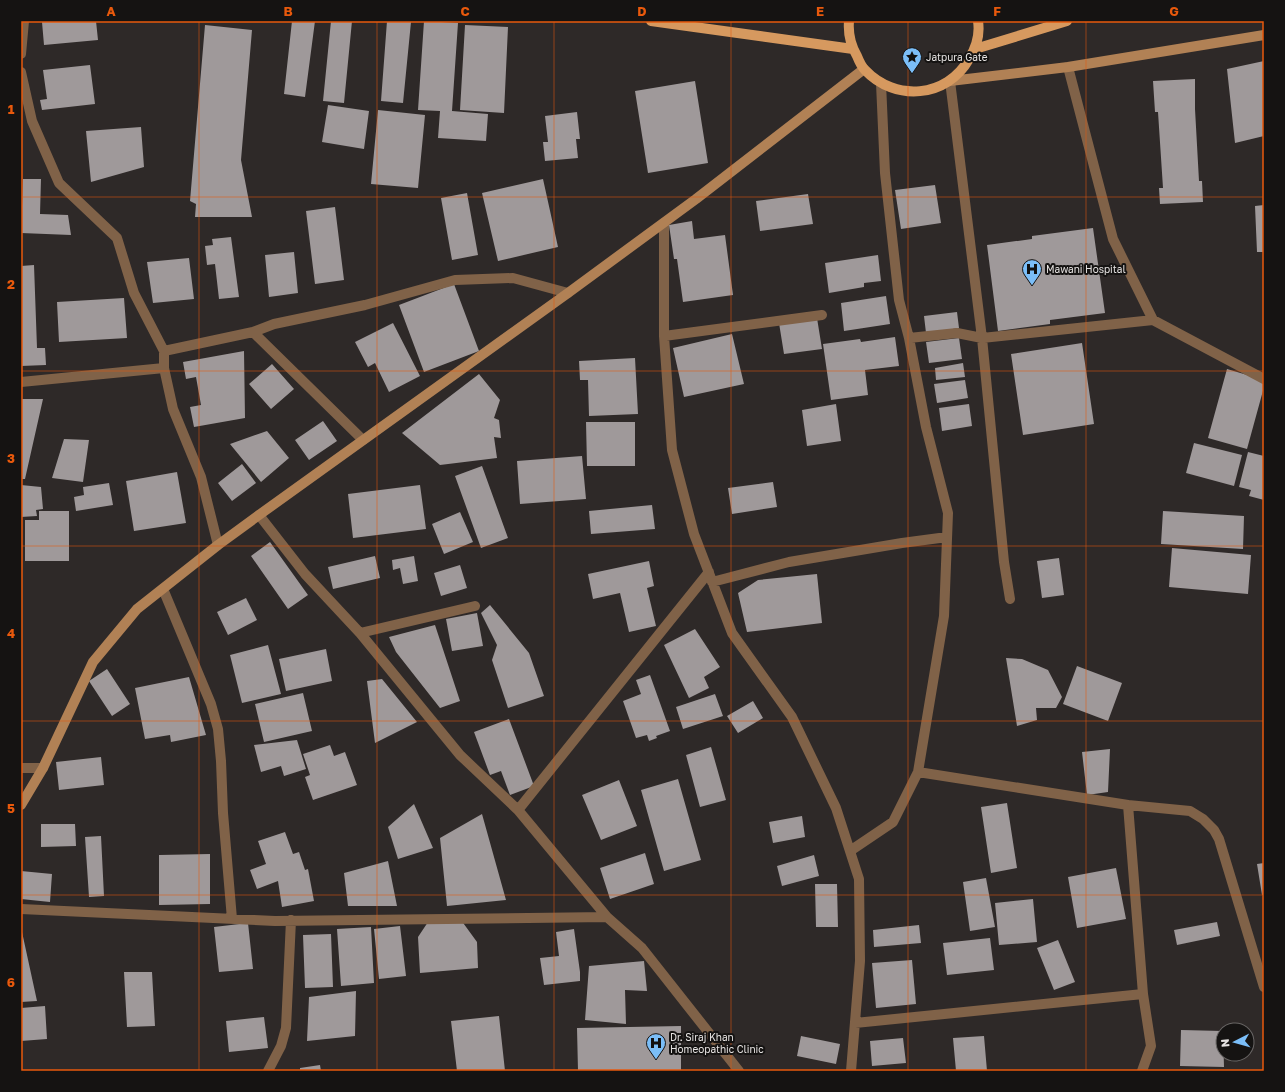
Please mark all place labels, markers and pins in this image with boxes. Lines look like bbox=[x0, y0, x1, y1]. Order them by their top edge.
place icon: Jatpura Gate bbox=[901, 46, 923, 74]
place label: Jatpura Gate bbox=[926, 51, 988, 63]
hospital icon: Mawani Hospital bbox=[1021, 258, 1043, 286]
place label: Mawani Hospital bbox=[1046, 263, 1126, 275]
place label: Dr. Siraj Khan Homeopathic Clinic bbox=[670, 1031, 764, 1055]
hospital icon: Dr. Siraj Khan Homeopathic Clinic bbox=[645, 1032, 667, 1060]

